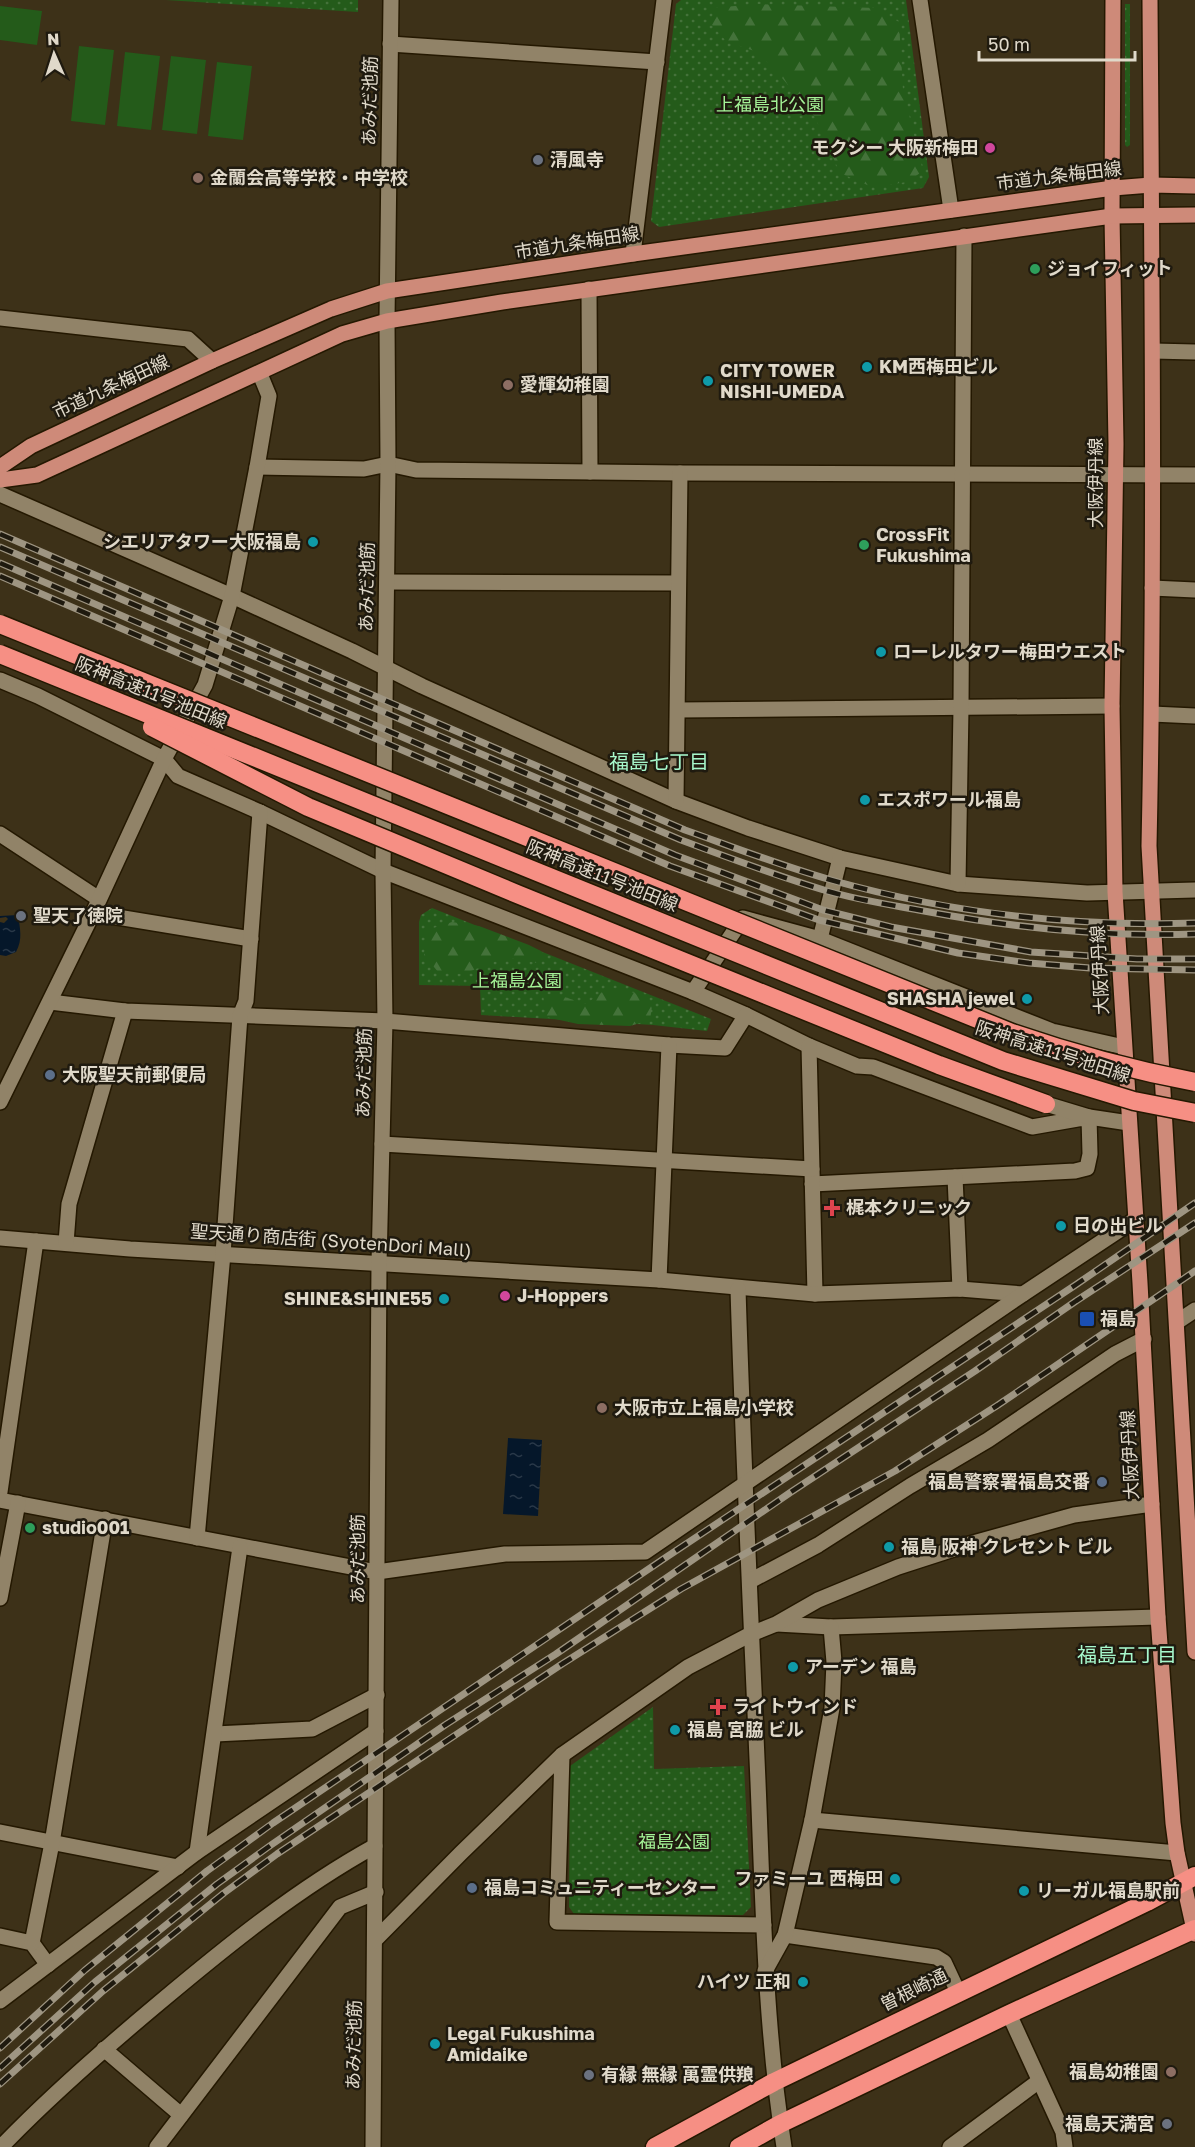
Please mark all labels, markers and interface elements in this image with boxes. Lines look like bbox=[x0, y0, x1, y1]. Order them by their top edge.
north arrow bbox=[24, 24, 84, 84]
scale bar bbox=[979, 24, 1135, 62]
text: N bbox=[47, 29, 60, 49]
text: 50 m bbox=[988, 33, 1030, 55]
street label: あみだ池筋 bbox=[357, 56, 381, 146]
park label: 上福島北公園 bbox=[716, 93, 824, 115]
place label: モクシー 大阪新梅田 bbox=[812, 136, 978, 158]
marker: モクシー 大阪新梅田 bbox=[983, 141, 997, 155]
place label: 清風寺 bbox=[550, 148, 604, 170]
marker: 清風寺 bbox=[531, 153, 545, 167]
street label: 市道九条梅田線 bbox=[995, 156, 1123, 194]
place label: 金蘭会高等学校・中学校 bbox=[210, 166, 408, 188]
marker: 金蘭会高等学校・中学校 bbox=[191, 171, 205, 185]
street label: 市道九条梅田線 bbox=[513, 221, 641, 263]
place label: ジョイフィット bbox=[1047, 257, 1173, 279]
marker: ジョイフィット bbox=[1028, 262, 1042, 276]
street label: 市道九条梅田線 bbox=[49, 349, 172, 423]
place label: KM西梅田ビル bbox=[879, 355, 998, 377]
place label: CITY TOWER NISHI-UMEDA bbox=[720, 359, 844, 402]
marker: KM西梅田ビル bbox=[860, 360, 874, 374]
place label: 愛輝幼稚園 bbox=[520, 373, 610, 395]
marker: CITY TOWER NISHI-UMEDA bbox=[701, 374, 715, 388]
marker: 愛輝幼稚園 bbox=[501, 378, 515, 392]
street label: 大阪伊丹線 bbox=[1084, 438, 1106, 528]
place label: CrossFit Fukushima bbox=[876, 523, 971, 566]
place label: シエリアタワー大阪福島 bbox=[103, 530, 301, 552]
marker: シエリアタワー大阪福島 bbox=[306, 535, 320, 549]
marker: CrossFit Fukushima bbox=[857, 538, 871, 552]
street label: あみだ池筋 bbox=[354, 542, 378, 632]
place label: ローレルタワー梅田ウエスト bbox=[893, 640, 1127, 662]
marker: ローレルタワー梅田ウエスト bbox=[874, 645, 888, 659]
street label: 阪神高速11号池田線 bbox=[72, 652, 230, 733]
district label: 福島七丁目 bbox=[609, 749, 709, 773]
place label: エスポワール福島 bbox=[877, 788, 1021, 810]
marker: エスポワール福島 bbox=[858, 793, 872, 807]
street label: 阪神高速11号池田線 bbox=[523, 835, 681, 916]
place label: 聖天了徳院 bbox=[33, 904, 123, 926]
marker: 聖天了徳院 bbox=[14, 909, 28, 923]
street label: 大阪伊丹線 bbox=[1086, 925, 1112, 1016]
park label: 上福島公園 bbox=[472, 969, 562, 991]
place label: SHASHA jewel bbox=[887, 987, 1015, 1009]
marker: SHASHA jewel bbox=[1020, 992, 1034, 1006]
street label: 阪神高速11号池田線 bbox=[973, 1016, 1133, 1086]
street label: あみだ池筋 bbox=[351, 1028, 375, 1118]
place label: 大阪聖天前郵便局 bbox=[62, 1063, 206, 1085]
marker: 大阪聖天前郵便局 bbox=[43, 1068, 57, 1082]
place label: 梶本クリニック bbox=[846, 1196, 972, 1218]
marker: 梶本クリニック bbox=[823, 1199, 841, 1217]
place label: 日の出ビル bbox=[1073, 1214, 1163, 1236]
street label: 聖天通り商店街 (SyotenDori Mall) bbox=[190, 1219, 472, 1261]
marker: 日の出ビル bbox=[1054, 1219, 1068, 1233]
place label: J-Hoppers bbox=[517, 1284, 608, 1306]
place label: SHINE&SHINE55 bbox=[284, 1287, 432, 1309]
marker: J-Hoppers bbox=[498, 1289, 512, 1303]
marker: SHINE&SHINE55 bbox=[437, 1292, 451, 1306]
place label: 福島 bbox=[1100, 1307, 1136, 1329]
marker: 福島 bbox=[1078, 1310, 1096, 1328]
place label: 大阪市立上福島小学校 bbox=[614, 1396, 794, 1418]
marker: 大阪市立上福島小学校 bbox=[595, 1401, 609, 1415]
street label: 大阪伊丹線 bbox=[1116, 1410, 1142, 1501]
place label: 福島警察署福島交番 bbox=[928, 1470, 1090, 1492]
marker: 福島警察署福島交番 bbox=[1095, 1475, 1109, 1489]
street label: あみだ池筋 bbox=[346, 1514, 368, 1604]
place label: studio001 bbox=[42, 1516, 129, 1538]
marker: studio001 bbox=[23, 1521, 37, 1535]
place label: 福島 阪神 クレセント ビル bbox=[901, 1535, 1113, 1557]
marker: 福島 阪神 クレセント ビル bbox=[882, 1540, 896, 1554]
district label: 福島五丁目 bbox=[1077, 1642, 1177, 1666]
place label: アーデン 福島 bbox=[805, 1655, 916, 1677]
marker: アーデン 福島 bbox=[786, 1660, 800, 1674]
place label: ライトウインド bbox=[732, 1695, 858, 1717]
marker: ライトウインド bbox=[709, 1698, 727, 1716]
place label: 福島 宮脇 ビル bbox=[687, 1718, 804, 1740]
marker: 福島 宮脇 ビル bbox=[668, 1723, 682, 1737]
park label: 福島公園 bbox=[638, 1830, 710, 1852]
place label: ファミーユ 西梅田 bbox=[735, 1867, 883, 1889]
marker: ファミーユ 西梅田 bbox=[888, 1872, 902, 1886]
place label: 福島コミュニティーセンター bbox=[484, 1876, 717, 1898]
place label: リーガル福島駅前 bbox=[1036, 1879, 1180, 1901]
marker: 福島コミュニティーセンター bbox=[465, 1881, 479, 1895]
marker: リーガル福島駅前 bbox=[1017, 1884, 1031, 1898]
street label: 曽根崎通 bbox=[876, 1963, 951, 2015]
place label: ハイツ 正和 bbox=[697, 1970, 791, 1992]
marker: ハイツ 正和 bbox=[796, 1975, 810, 1989]
street label: あみだ池筋 bbox=[341, 2000, 365, 2090]
place label: Legal Fukushima Amidaike bbox=[447, 2022, 595, 2065]
marker: Legal Fukushima Amidaike bbox=[428, 2037, 442, 2051]
place label: 福島幼稚園 bbox=[1069, 2060, 1159, 2082]
place label: 有縁 無縁 萬霊供羪 bbox=[601, 2063, 754, 2085]
marker: 福島幼稚園 bbox=[1164, 2065, 1178, 2079]
marker: 有縁 無縁 萬霊供羪 bbox=[582, 2068, 596, 2082]
place label: 福島天満宮 bbox=[1065, 2112, 1155, 2134]
marker: 福島天満宮 bbox=[1160, 2117, 1174, 2131]

